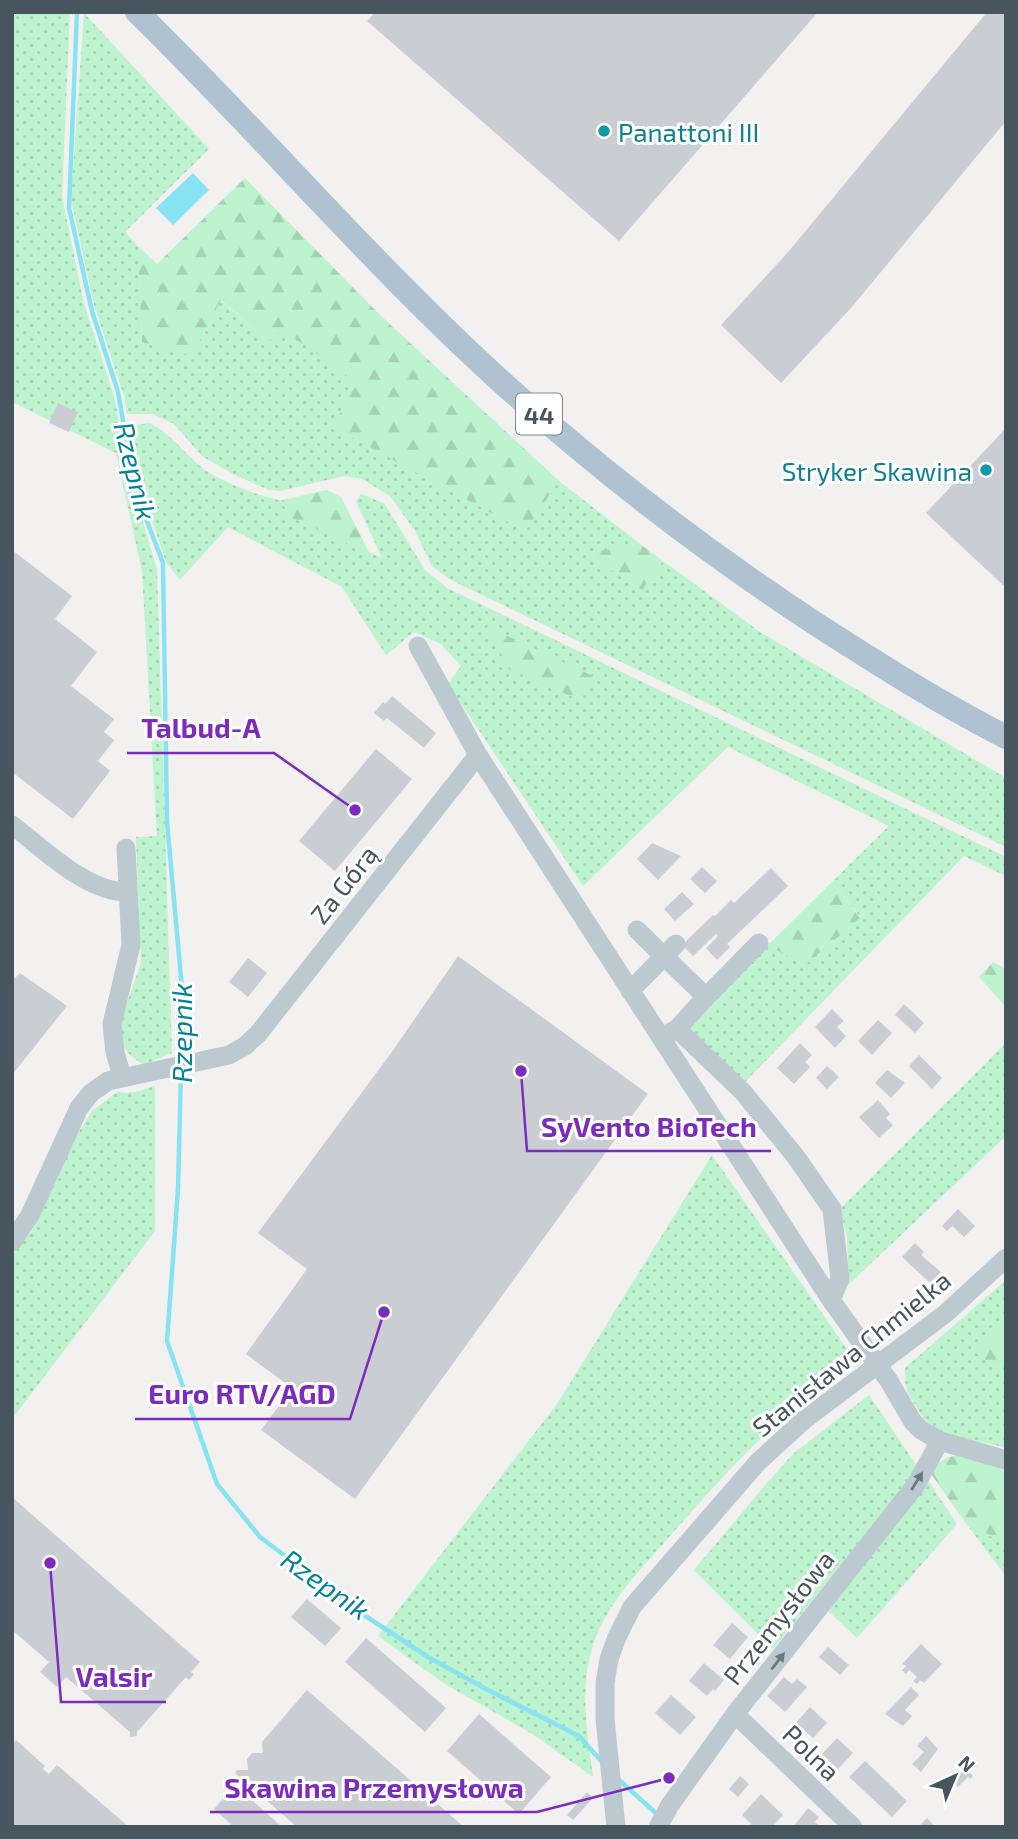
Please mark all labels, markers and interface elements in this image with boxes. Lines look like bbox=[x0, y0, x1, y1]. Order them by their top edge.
place label: Panattoni III bbox=[618, 116, 759, 147]
marker: Panattoni III bbox=[596, 123, 612, 139]
road number: 44 bbox=[516, 394, 562, 435]
water label: Rzepnik bbox=[107, 418, 165, 524]
place label: Stryker Skawina bbox=[782, 455, 972, 486]
marker: Stryker Skawina bbox=[978, 462, 994, 478]
callout: Talbud-A bbox=[127, 704, 274, 753]
text: Talbud-A bbox=[141, 710, 261, 744]
street label: Za Górą bbox=[303, 839, 383, 929]
water label: Rzepnik bbox=[164, 983, 198, 1083]
callout: SyVento BioTech bbox=[527, 1102, 771, 1151]
text: SyVento BioTech bbox=[541, 1109, 757, 1143]
street label: Stanisława Chmielka bbox=[746, 1264, 956, 1442]
callout: Euro RTV/AGD bbox=[135, 1370, 350, 1419]
text: Euro RTV/AGD bbox=[148, 1376, 336, 1410]
one-way arrow bbox=[910, 1471, 923, 1491]
water label: Rzepnik bbox=[275, 1541, 377, 1627]
street label: Przemysłowa bbox=[716, 1544, 840, 1690]
one-way arrow bbox=[770, 1652, 785, 1670]
callout: Valsir bbox=[61, 1653, 166, 1702]
text: Valsir bbox=[76, 1659, 152, 1693]
street label: Polna bbox=[777, 1718, 847, 1786]
north arrow bbox=[920, 1741, 990, 1811]
text: N bbox=[954, 1750, 980, 1776]
callout: Skawina Przemysłowa bbox=[210, 1763, 537, 1812]
text: Skawina Przemysłowa bbox=[224, 1770, 524, 1804]

